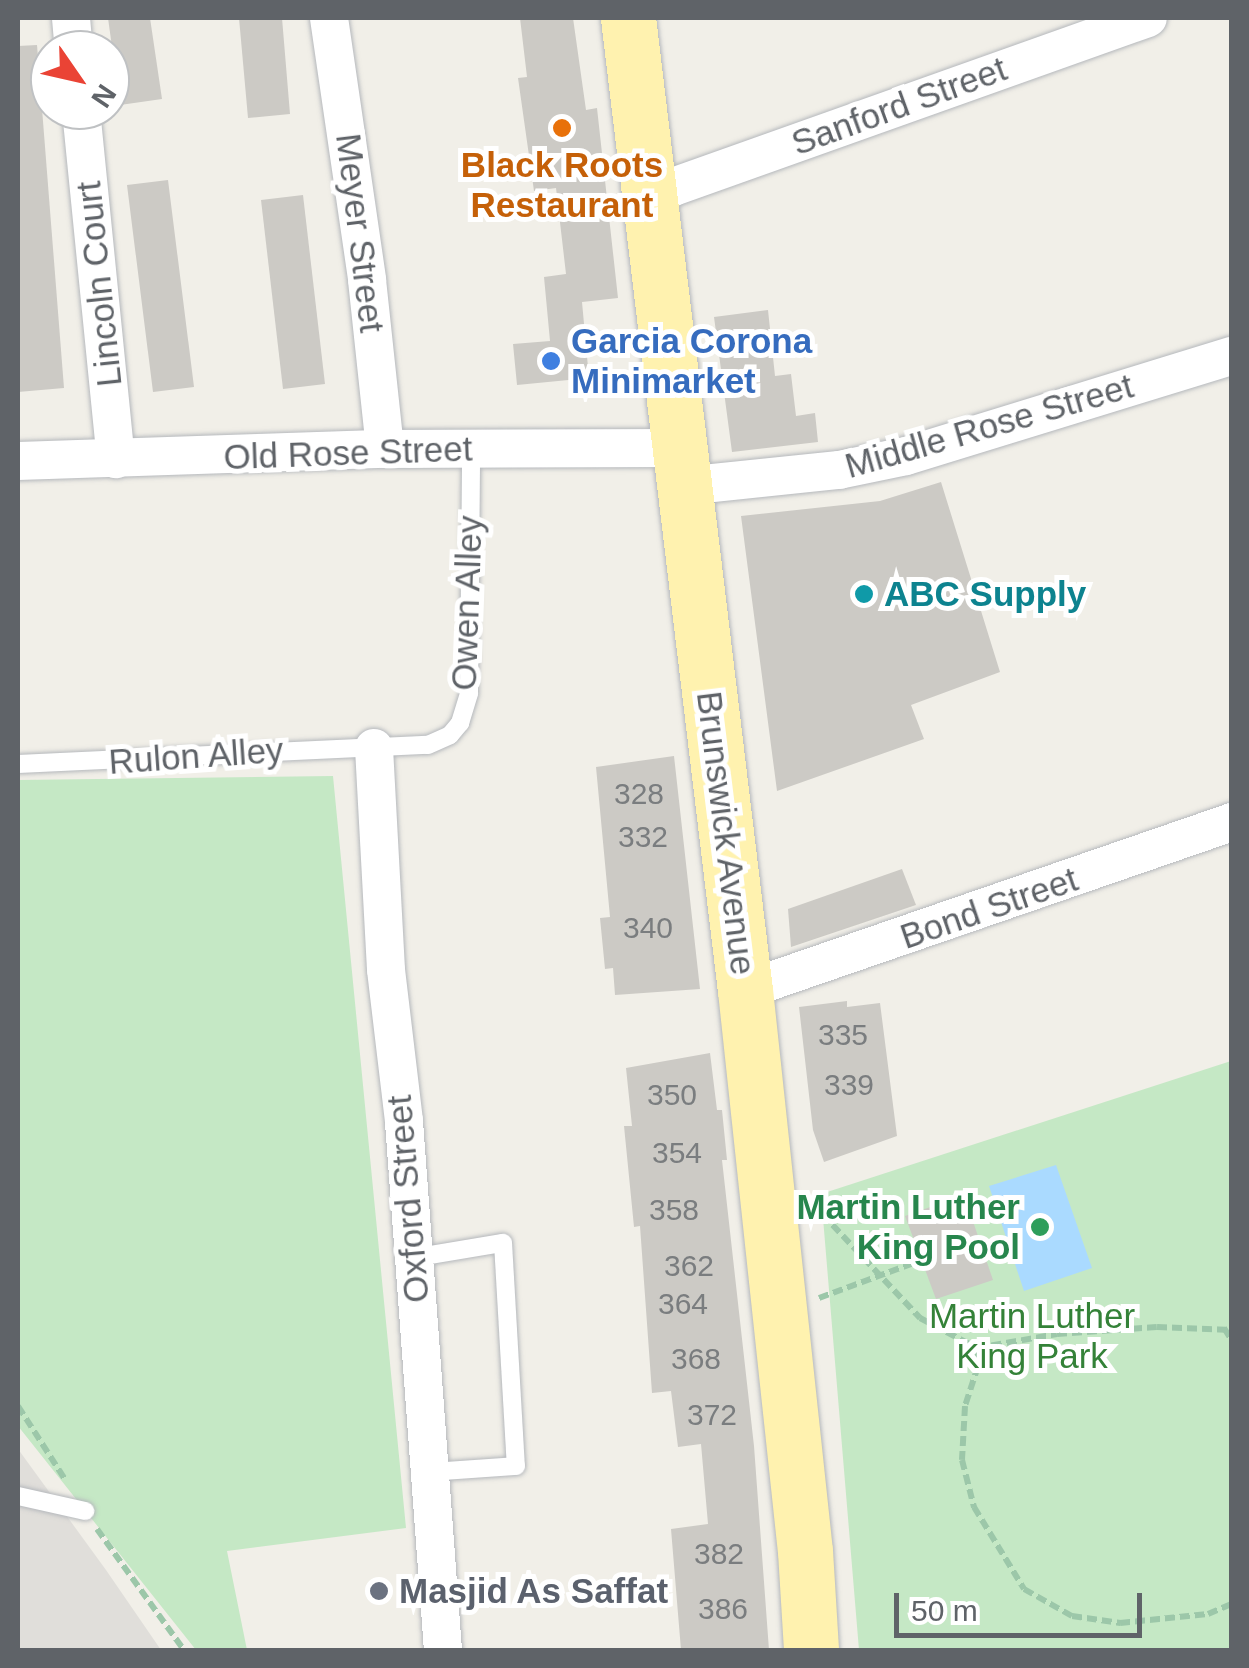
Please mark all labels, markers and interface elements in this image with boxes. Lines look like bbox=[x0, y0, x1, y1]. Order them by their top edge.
north arrow bbox=[30, 30, 130, 130]
street label: Sanford Street bbox=[786, 48, 1012, 164]
text: N bbox=[85, 79, 122, 113]
marker: Black Roots Restaurant bbox=[551, 117, 573, 139]
street label: Meyer Street bbox=[327, 131, 393, 335]
place label: Black Roots Restaurant bbox=[461, 144, 663, 226]
street label: Lincoln Court bbox=[67, 179, 131, 389]
place label: Garcia Corona Minimarket bbox=[571, 320, 812, 402]
marker: Garcia Corona Minimarket bbox=[540, 350, 562, 372]
street label: Middle Rose Street bbox=[840, 365, 1138, 487]
street label: Old Rose Street bbox=[223, 428, 473, 478]
street label: Owen Alley bbox=[443, 514, 491, 692]
place label: ABC Supply bbox=[884, 573, 1086, 615]
marker: ABC Supply bbox=[853, 583, 875, 605]
street label: Brunswick Avenue bbox=[688, 688, 764, 978]
street label: Rulon Alley bbox=[106, 729, 286, 783]
house number: 328 bbox=[614, 776, 664, 812]
house number: 332 bbox=[618, 819, 668, 855]
street label: Bond Street bbox=[895, 858, 1083, 958]
house number: 340 bbox=[623, 910, 673, 946]
house number: 335 bbox=[818, 1017, 868, 1053]
house number: 339 bbox=[824, 1067, 874, 1103]
house number: 350 bbox=[647, 1077, 697, 1113]
street label: Oxford Street bbox=[378, 1093, 438, 1305]
house number: 354 bbox=[652, 1135, 702, 1171]
place label: Martin Luther King Pool bbox=[796, 1186, 1020, 1268]
house number: 358 bbox=[649, 1192, 699, 1228]
marker: Martin Luther King Pool bbox=[1029, 1216, 1051, 1238]
house number: 362 bbox=[664, 1248, 714, 1284]
house number: 364 bbox=[658, 1286, 708, 1322]
park label: Martin Luther King Park bbox=[929, 1295, 1135, 1377]
house number: 368 bbox=[671, 1341, 721, 1377]
house number: 372 bbox=[687, 1397, 737, 1433]
house number: 382 bbox=[694, 1536, 744, 1572]
place label: Masjid As Saffat bbox=[399, 1570, 669, 1612]
scale bar bbox=[899, 1573, 1146, 1635]
marker: Masjid As Saffat bbox=[368, 1580, 390, 1602]
house number: 386 bbox=[698, 1591, 748, 1627]
text: 50 m bbox=[911, 1594, 978, 1627]

